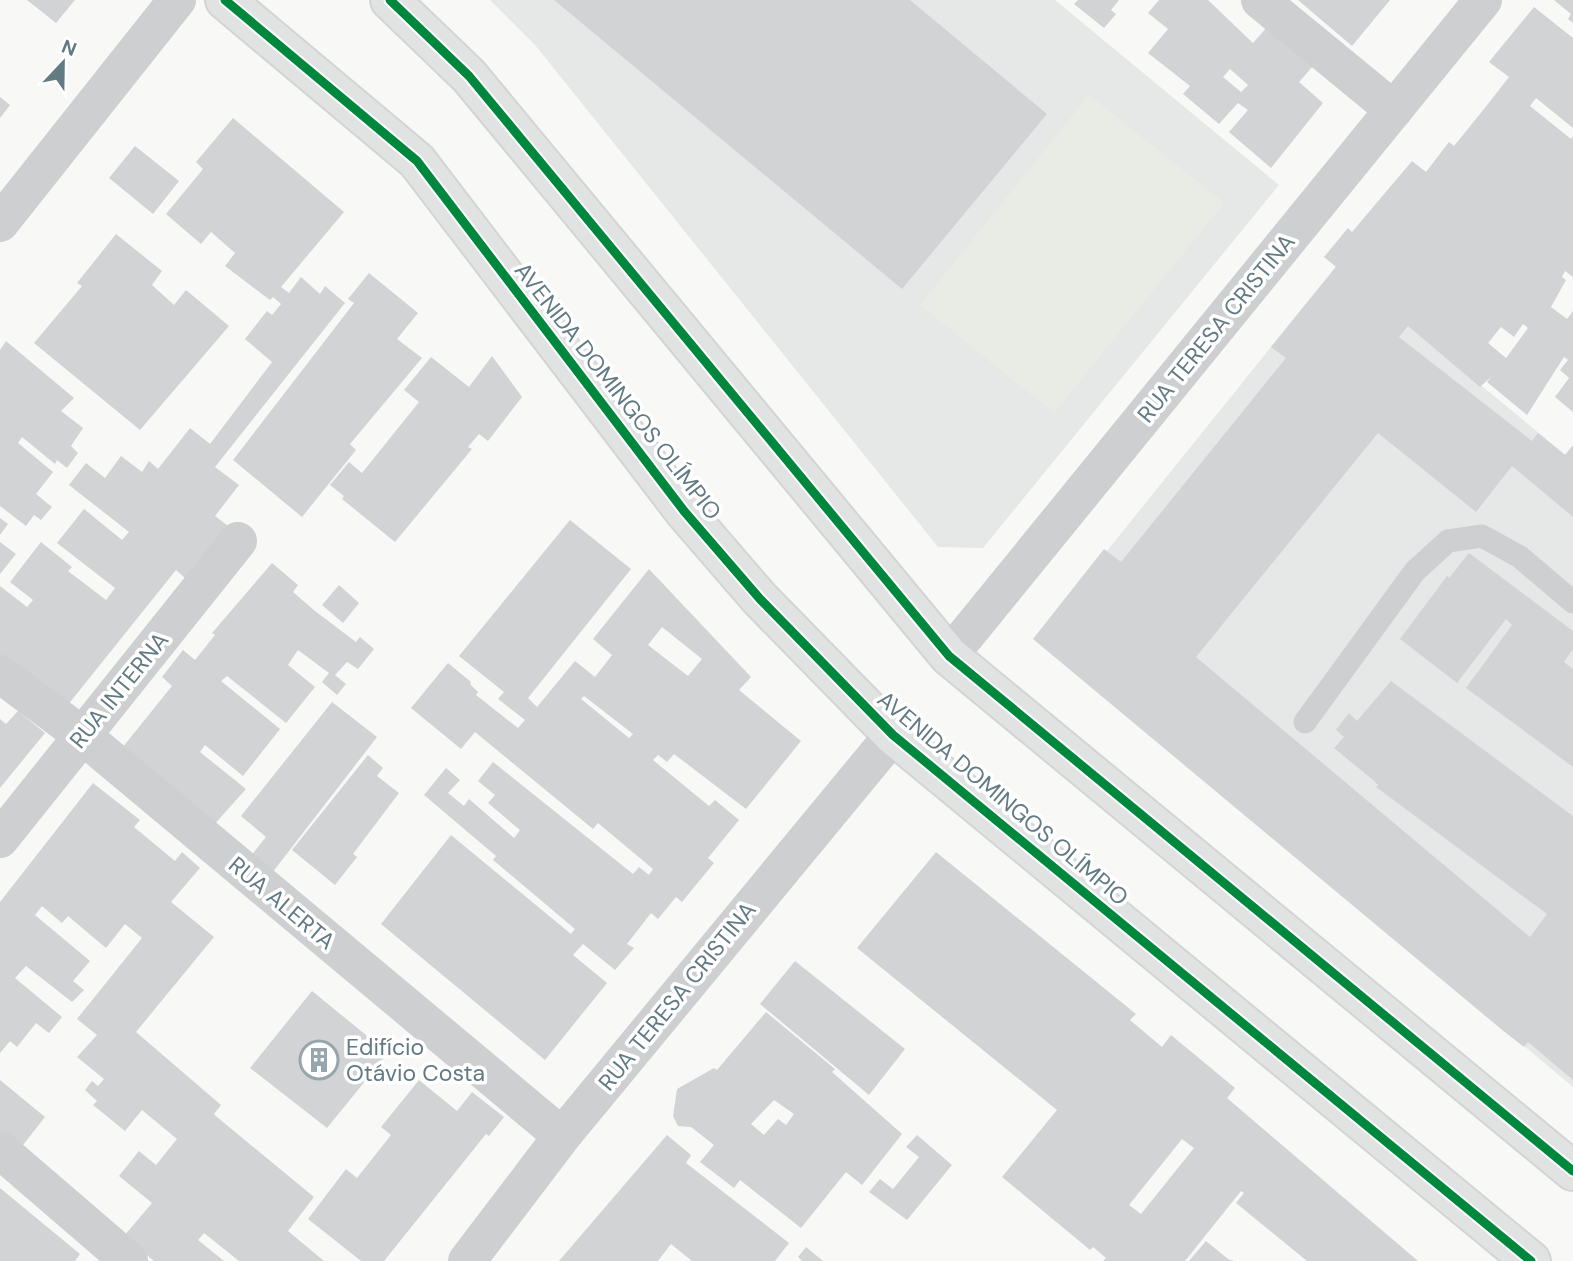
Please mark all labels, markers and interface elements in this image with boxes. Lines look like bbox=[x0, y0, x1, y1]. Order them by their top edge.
north arrow bbox=[28, 28, 98, 98]
text: N bbox=[58, 34, 80, 62]
street label: RUA TERESA CRISTINA bbox=[1131, 227, 1301, 429]
street label: AVENIDA DOMINGOS OLÍMPIO bbox=[508, 256, 728, 526]
street label: RUA INTERNA bbox=[63, 626, 175, 754]
street label: AVENIDA DOMINGOS OLÍMPIO bbox=[871, 684, 1135, 912]
street label: RUA ALERTA bbox=[223, 850, 341, 956]
street label: RUA TERESA CRISTINA bbox=[592, 895, 762, 1097]
place label: Edifício Otávio Costa bbox=[346, 1032, 485, 1088]
building icon: Edifício Otávio Costa bbox=[298, 1039, 340, 1081]

